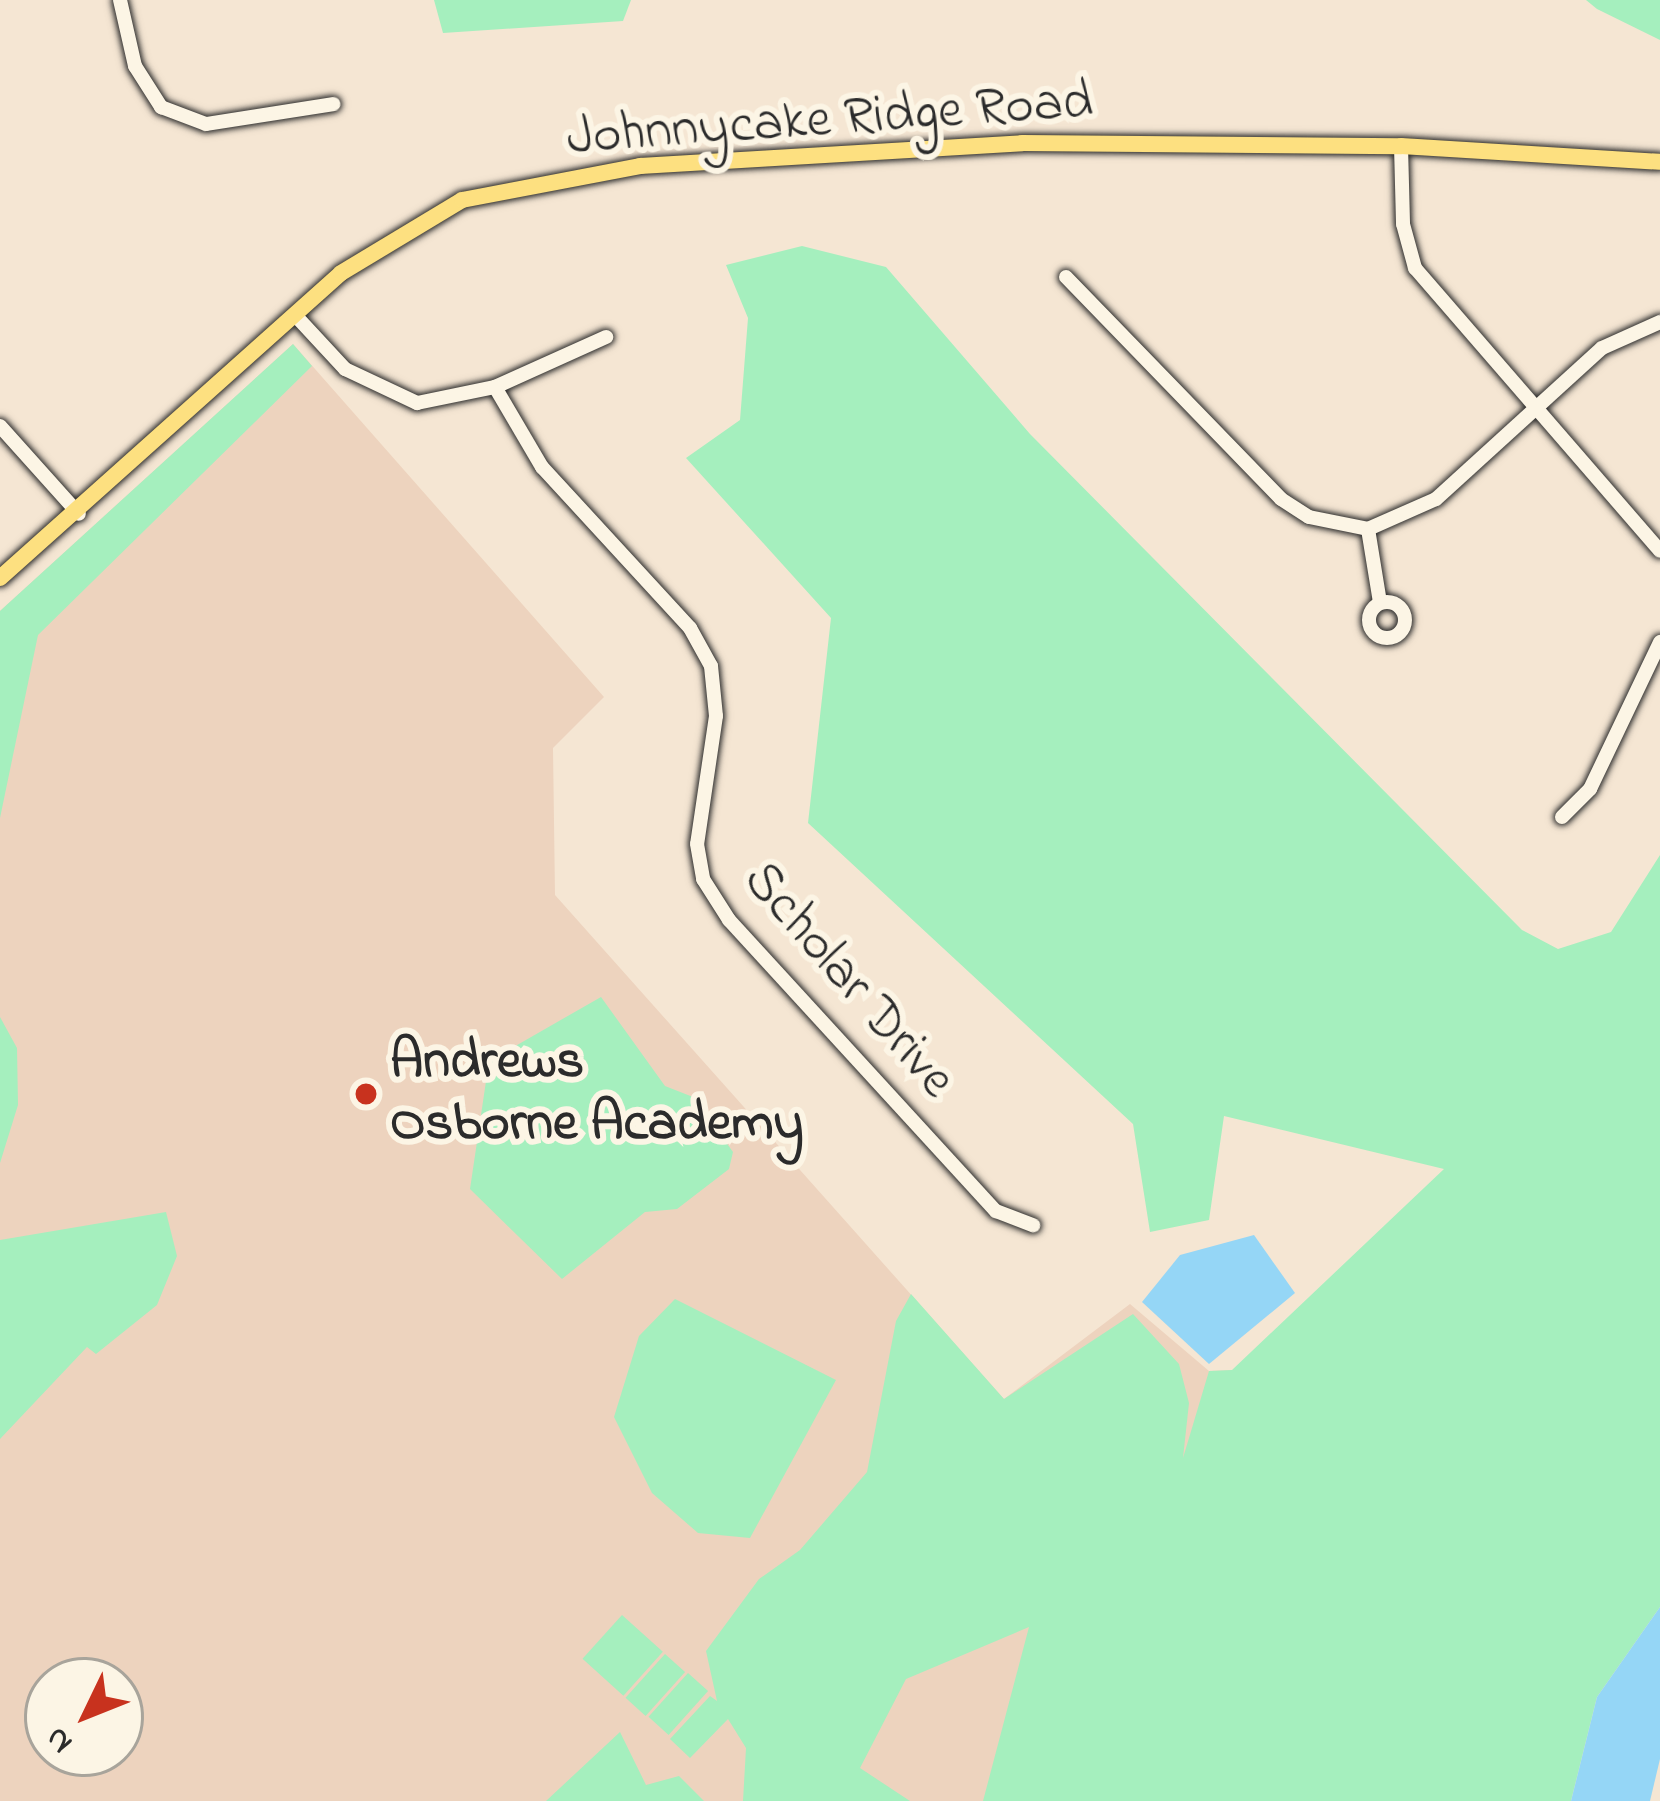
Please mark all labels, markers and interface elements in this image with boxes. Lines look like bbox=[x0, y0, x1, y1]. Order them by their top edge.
street label: Johnnycake Ridge Road bbox=[565, 70, 1095, 172]
street label: Scholar Drive bbox=[728, 850, 968, 1112]
place label: Andrews Osborne Academy bbox=[390, 1031, 803, 1158]
marker: Andrews Osborne Academy bbox=[353, 1081, 379, 1107]
north arrow bbox=[24, 1657, 144, 1777]
text: N bbox=[35, 1715, 85, 1764]

